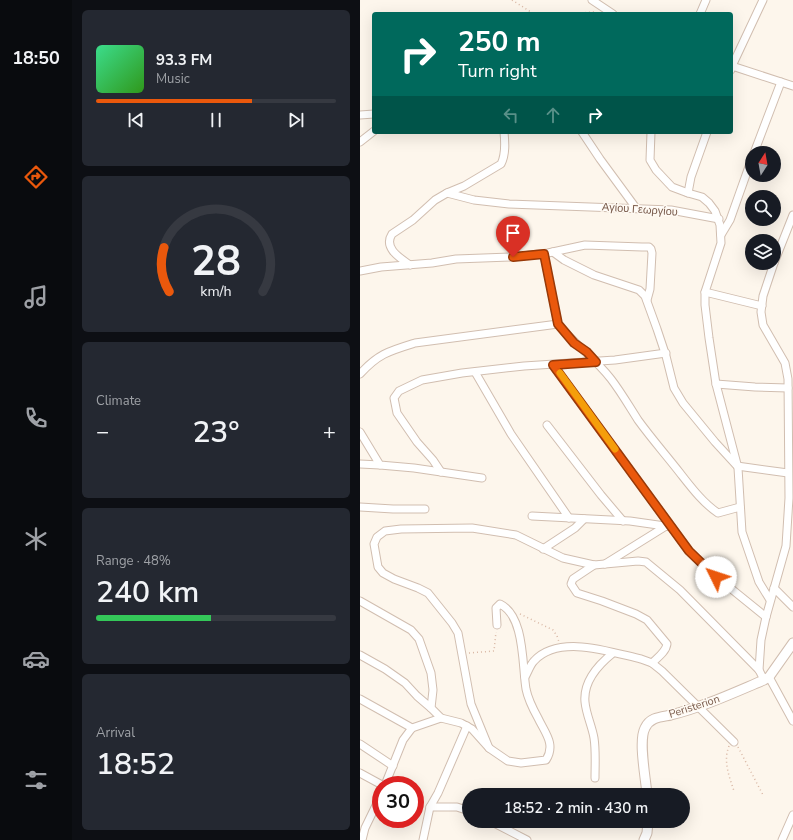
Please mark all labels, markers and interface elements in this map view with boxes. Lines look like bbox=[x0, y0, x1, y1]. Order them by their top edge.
text: 250 m bbox=[458, 23, 541, 61]
icon: right bbox=[392, 28, 444, 80]
text: 18:50 bbox=[12, 46, 60, 70]
text: 93.3 FM bbox=[156, 50, 212, 70]
text: Turn right bbox=[458, 59, 537, 83]
text: Music bbox=[156, 70, 190, 88]
icon: left bbox=[500, 104, 522, 126]
icon: ahead bbox=[542, 104, 564, 126]
icon: right bbox=[584, 104, 606, 126]
icon: previous bbox=[125, 109, 147, 131]
icon: pause bbox=[205, 109, 227, 131]
icon: next bbox=[285, 109, 307, 131]
north arrow bbox=[745, 146, 781, 182]
map controls bbox=[745, 146, 781, 270]
icon: directions bbox=[22, 163, 50, 191]
button: search bbox=[745, 190, 781, 226]
street label: Αγίου Γεωργίου bbox=[602, 199, 678, 220]
pin bbox=[496, 216, 530, 257]
icon: arrive bbox=[502, 222, 524, 244]
text: 28 bbox=[191, 233, 241, 290]
button: layers bbox=[745, 234, 781, 270]
text: km/h bbox=[200, 282, 232, 301]
icon: music bbox=[22, 283, 50, 311]
text: Climate bbox=[96, 392, 141, 410]
icon: phone bbox=[22, 404, 50, 432]
text: 23° bbox=[192, 412, 240, 453]
text: − bbox=[96, 417, 109, 447]
text: + bbox=[323, 417, 336, 447]
icon: climate bbox=[22, 525, 50, 553]
text: Range · 48% bbox=[96, 552, 171, 570]
position arrow bbox=[695, 556, 737, 598]
text: 240 km bbox=[96, 572, 199, 613]
icon: car bbox=[22, 645, 50, 673]
street label: Peristerion bbox=[667, 691, 722, 722]
text: Arrival bbox=[96, 724, 135, 742]
text: 18:52 bbox=[96, 744, 175, 785]
icon: filters bbox=[22, 766, 50, 794]
speed limit sign: 30 bbox=[372, 776, 424, 828]
text: 18:52 · 2 min · 430 m bbox=[504, 798, 648, 818]

